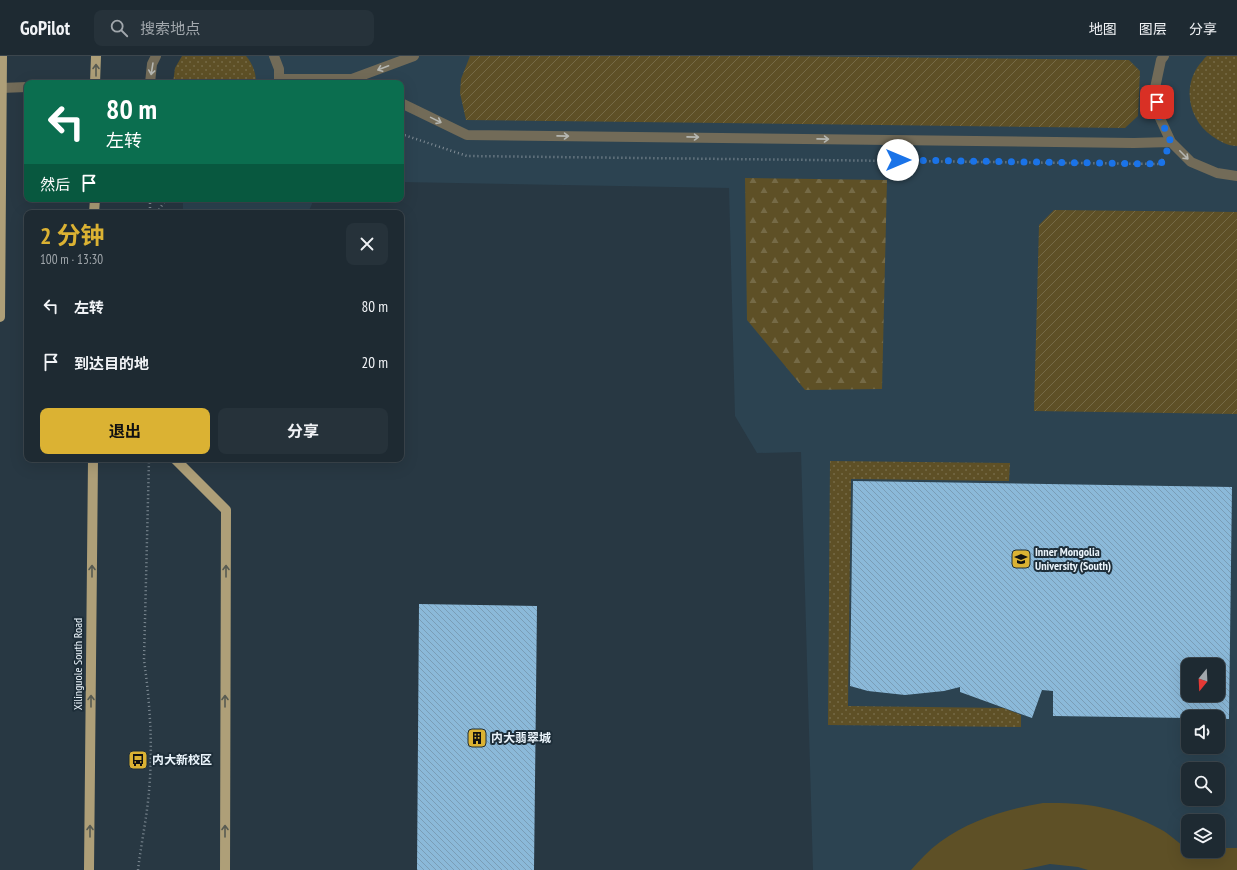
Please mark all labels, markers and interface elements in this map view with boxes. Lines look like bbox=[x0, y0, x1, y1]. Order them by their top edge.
search box bbox=[94, 10, 374, 46]
text: GoPilot bbox=[20, 16, 70, 40]
icon: search bbox=[108, 17, 130, 39]
text: 搜索地点 bbox=[140, 19, 200, 38]
text: 地图 bbox=[1089, 20, 1117, 38]
text: 图层 bbox=[1139, 20, 1167, 38]
text: 分享 bbox=[1189, 20, 1217, 38]
one-way arrow bbox=[148, 62, 156, 75]
one-way arrow bbox=[92, 63, 99, 76]
one-way arrow bbox=[377, 64, 389, 72]
pin bbox=[1140, 85, 1174, 119]
text: 80 m bbox=[106, 90, 157, 127]
icon: arrive bbox=[1146, 91, 1168, 113]
icon: left bbox=[40, 96, 92, 148]
one-way arrow bbox=[430, 117, 442, 124]
text: 左转 bbox=[106, 129, 142, 152]
one-way arrow bbox=[556, 132, 569, 140]
one-way arrow bbox=[686, 133, 699, 141]
one-way arrow bbox=[816, 135, 829, 143]
position arrow bbox=[877, 139, 919, 181]
one-way arrow bbox=[1180, 150, 1189, 160]
icon: arrive bbox=[78, 172, 100, 194]
text: 然后 bbox=[40, 175, 70, 194]
text: 2 分钟 bbox=[40, 220, 104, 251]
button: close bbox=[346, 223, 388, 265]
text: 100 m · 13:30 bbox=[40, 251, 103, 268]
icon: left bbox=[40, 295, 62, 317]
text: 80 m bbox=[362, 297, 388, 316]
text: 左转 bbox=[74, 298, 104, 317]
icon: arrive bbox=[40, 351, 62, 373]
text: 20 m bbox=[362, 353, 388, 372]
text: 到达目的地 bbox=[74, 354, 149, 373]
button: 退出 bbox=[40, 408, 210, 454]
button: 分享 bbox=[218, 408, 388, 454]
place label: Inner Mongolia University (South) bbox=[1035, 544, 1111, 573]
school or university icon: Inner Mongolia University (South) bbox=[1010, 548, 1032, 570]
one-way arrow bbox=[88, 565, 96, 578]
one-way arrow bbox=[222, 565, 230, 578]
street label: Xilinguole South Road bbox=[70, 618, 85, 710]
north arrow bbox=[1181, 658, 1225, 702]
map controls bbox=[1181, 658, 1225, 858]
one-way arrow bbox=[87, 695, 95, 708]
one-way arrow bbox=[222, 695, 229, 708]
button: sound bbox=[1181, 710, 1225, 754]
building icon: 内大翡翠城 bbox=[466, 727, 488, 749]
place label: 内大翡翠城 bbox=[491, 730, 551, 745]
bus stop icon: 内大新校区 bbox=[127, 749, 149, 771]
place label: 内大新校区 bbox=[152, 752, 212, 767]
button: search bbox=[1181, 762, 1225, 806]
button: layers bbox=[1181, 814, 1225, 858]
one-way arrow bbox=[86, 825, 94, 838]
one-way arrow bbox=[221, 825, 229, 838]

